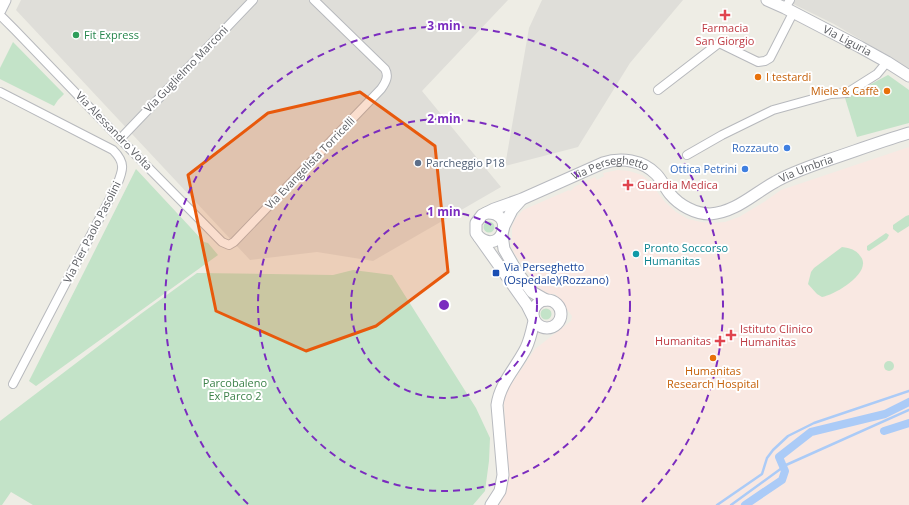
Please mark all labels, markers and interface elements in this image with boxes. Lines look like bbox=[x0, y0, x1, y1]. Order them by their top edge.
marker: Farmacia San Giorgio bbox=[720, 10, 730, 20]
text: 3 min bbox=[427, 17, 461, 34]
place label: Farmacia San Giorgio bbox=[695, 20, 755, 48]
street label: Via Liguria bbox=[821, 21, 875, 59]
street label: Via Guglielmo Marconi bbox=[140, 22, 231, 115]
place label: Fit Express bbox=[84, 27, 139, 42]
marker: Fit Express bbox=[71, 30, 81, 40]
place label: I testardi bbox=[766, 69, 811, 84]
marker: I testardi bbox=[753, 72, 763, 82]
place label: Miele & Caffè bbox=[811, 83, 879, 98]
marker: Miele & Caffè bbox=[882, 86, 892, 96]
street label: Via Alessandro Volta bbox=[73, 88, 156, 173]
text: 2 min bbox=[427, 110, 461, 127]
street label: Via Evangelista Torricelli bbox=[262, 113, 358, 212]
place label: Rozzauto bbox=[732, 140, 779, 155]
marker: Rozzauto bbox=[782, 143, 792, 153]
street label: Via Umbria bbox=[776, 151, 835, 186]
street label: Via Perseghetto bbox=[569, 152, 652, 183]
place label: Parcheggio P18 bbox=[426, 155, 505, 170]
marker: Parcheggio P18 bbox=[413, 158, 423, 168]
place label: Ottica Petrini bbox=[670, 161, 737, 176]
marker: Ottica Petrini bbox=[740, 164, 750, 174]
place label: Guardia Medica bbox=[637, 177, 718, 192]
street label: Via Pier Paolo Pasolini bbox=[59, 178, 124, 285]
marker: Guardia Medica bbox=[622, 179, 634, 191]
text: 1 min bbox=[427, 203, 461, 220]
place label: Pronto Soccorso Humanitas bbox=[644, 240, 728, 268]
marker: Pronto Soccorso Humanitas bbox=[631, 249, 641, 259]
place label: Via Perseghetto (Ospedale)(Rozzano) bbox=[504, 259, 609, 287]
marker: Via Perseghetto (Ospedale)(Rozzano) bbox=[491, 268, 501, 278]
centre of rings bbox=[437, 298, 451, 312]
place label: Istituto Clinico Humanitas bbox=[740, 321, 813, 349]
marker: Istituto Clinico Humanitas bbox=[725, 329, 737, 341]
place label: Humanitas bbox=[655, 333, 711, 348]
marker: Humanitas bbox=[714, 335, 726, 347]
marker: Humanitas Research Hospital bbox=[708, 353, 718, 363]
place label: Humanitas Research Hospital bbox=[667, 363, 759, 391]
park label: Parcobaleno Ex Parco 2 bbox=[203, 375, 268, 403]

